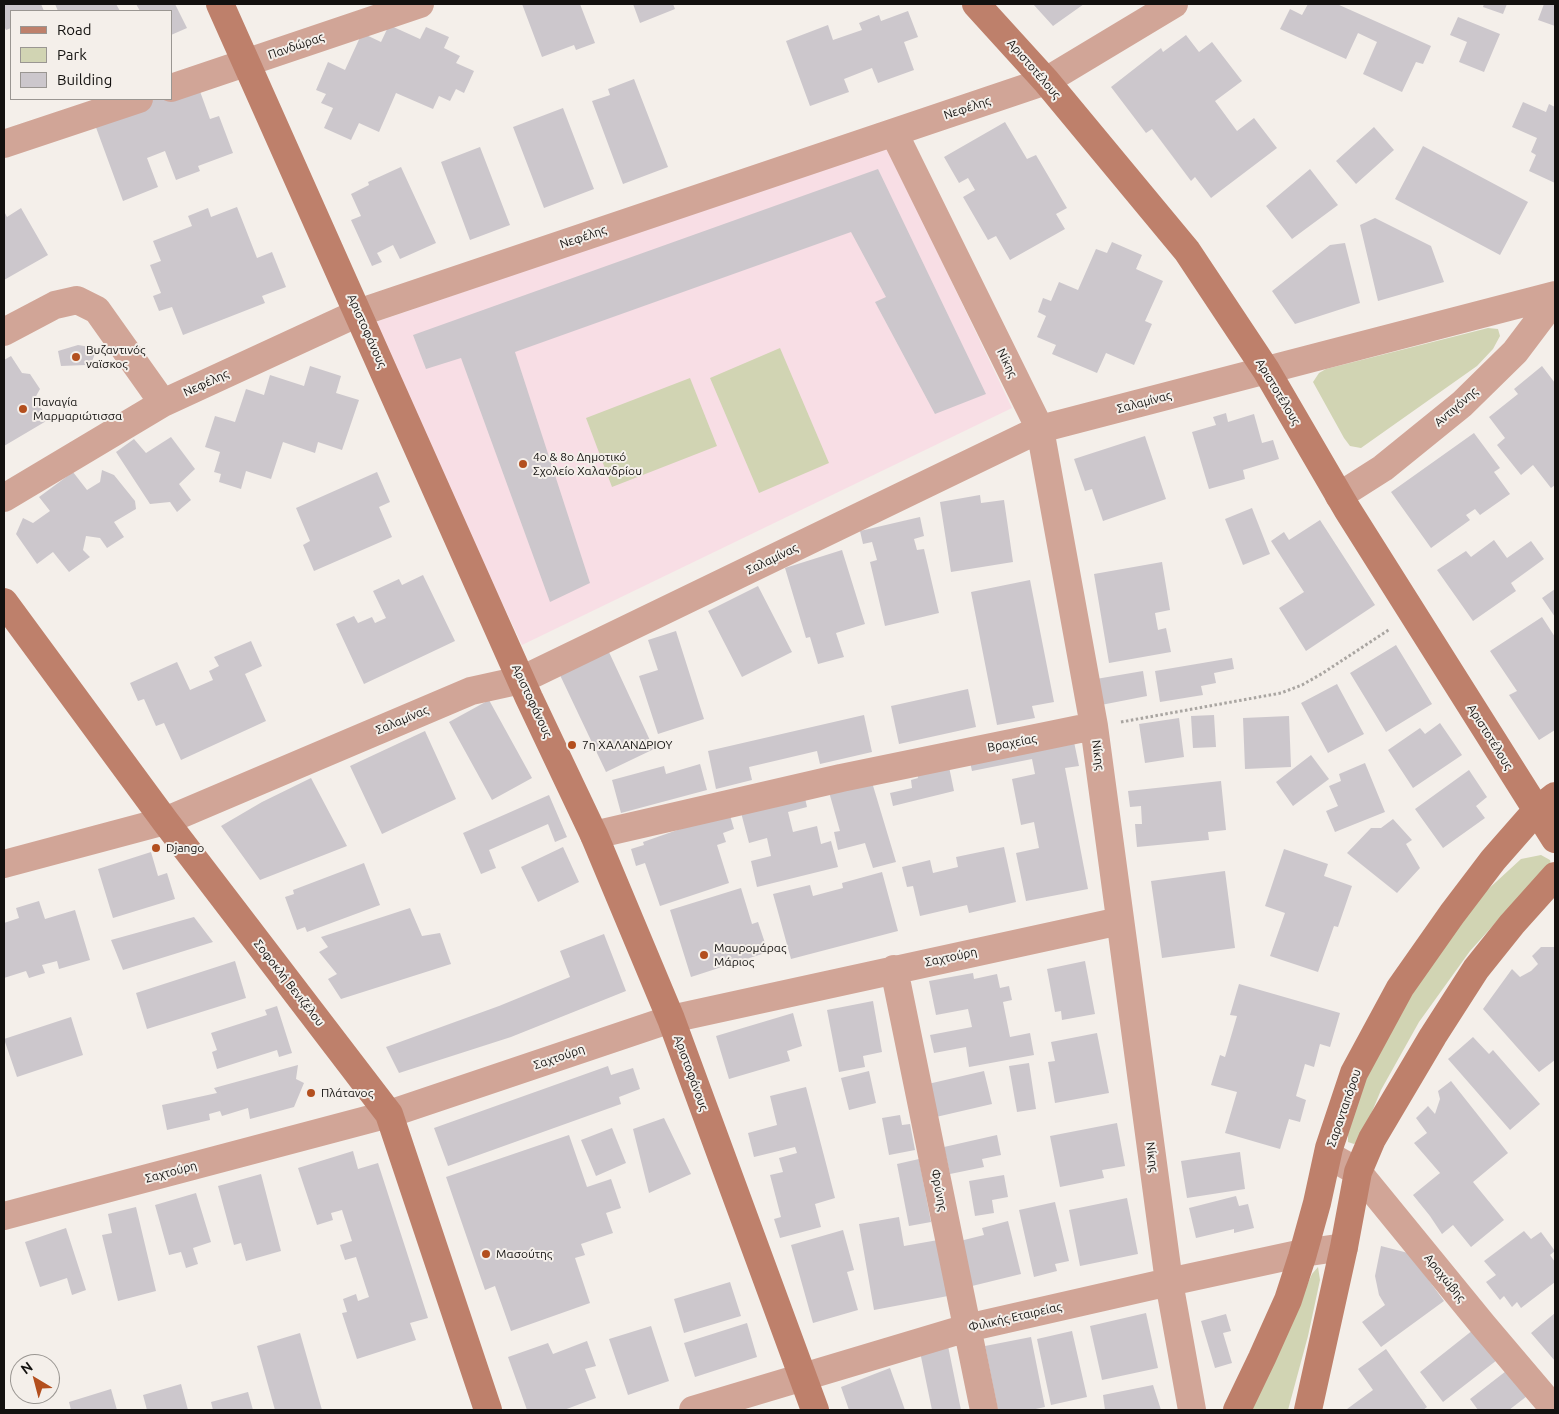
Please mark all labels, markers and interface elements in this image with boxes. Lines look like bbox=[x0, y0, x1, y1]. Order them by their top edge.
legend bbox=[10, 10, 172, 100]
text: Road bbox=[57, 21, 92, 38]
street label: Πανδώρας bbox=[266, 30, 326, 62]
street label: Αριστοτέλους bbox=[1004, 36, 1064, 102]
text: Park bbox=[57, 46, 87, 63]
text: Building bbox=[57, 71, 112, 88]
street label: Νεφέλης bbox=[942, 93, 992, 123]
street label: Νεφέλης bbox=[558, 222, 608, 252]
street label: Αριστοφάνους bbox=[344, 292, 390, 370]
place label: Βυζαντινός ναϊσκος bbox=[86, 343, 145, 371]
street label: Νίκης bbox=[994, 346, 1020, 380]
marker: Βυζαντινός ναϊσκος bbox=[70, 351, 82, 363]
street label: Αριστοτέλους bbox=[1253, 356, 1303, 428]
street label: Νεφέλης bbox=[181, 366, 231, 400]
street label: Αντιγόνης bbox=[1431, 384, 1481, 430]
street label: Σαλαμίνας bbox=[1115, 388, 1173, 416]
place label: Παναγία Μαρμαριώτισσα bbox=[33, 395, 122, 423]
marker: Παναγία Μαρμαριώτισσα bbox=[17, 403, 29, 415]
place label: 4ο & 8ο Δημοτικό Σχολείο Χαλανδρίου bbox=[533, 450, 642, 478]
marker: 4ο & 8ο Δημοτικό Σχολείο Χαλανδρίου bbox=[517, 458, 529, 470]
street label: Σαλαμίνας bbox=[744, 540, 800, 578]
street label: Αριστοφάνους bbox=[509, 662, 555, 740]
street label: Σαλαμίνας bbox=[374, 702, 430, 738]
street label: Αριστοτέλους bbox=[1464, 702, 1516, 772]
street label: Βραχείας bbox=[986, 731, 1038, 755]
place label: 7η ΧΑΛΑΝΔΡΙΟΥ bbox=[582, 738, 672, 752]
marker: 7η ΧΑΛΑΝΔΡΙΟΥ bbox=[566, 739, 578, 751]
street label: Νίκης bbox=[1089, 739, 1107, 771]
place label: Django bbox=[166, 841, 204, 855]
marker: Django bbox=[150, 842, 162, 854]
street label: Σοφοκλή Βενιζέλου bbox=[251, 937, 327, 1029]
place label: Μαυρομάρας Μάριος bbox=[714, 941, 786, 969]
street label: Σαχτούρη bbox=[924, 944, 978, 970]
marker: Μαυρομάρας Μάριος bbox=[698, 949, 710, 961]
street label: Αριστοφάνους bbox=[671, 1033, 711, 1113]
street label: Σαχτούρη bbox=[532, 1042, 586, 1072]
street label: Σαρανταπόρου bbox=[1324, 1067, 1364, 1149]
place label: Πλάτανος bbox=[321, 1086, 373, 1100]
marker: Πλάτανος bbox=[305, 1087, 317, 1099]
street label: Νίκης bbox=[1143, 1141, 1161, 1173]
street label: Σαχτούρη bbox=[144, 1158, 198, 1186]
street label: Φρύνης bbox=[928, 1168, 950, 1212]
place label: Μασούτης bbox=[496, 1247, 552, 1261]
marker: Μασούτης bbox=[480, 1248, 492, 1260]
street label: Αραχώβης bbox=[1421, 1251, 1469, 1305]
street label: Φιλικής Εταιρείας bbox=[967, 1299, 1063, 1335]
north arrow bbox=[10, 1354, 60, 1404]
text: N bbox=[18, 1358, 36, 1377]

